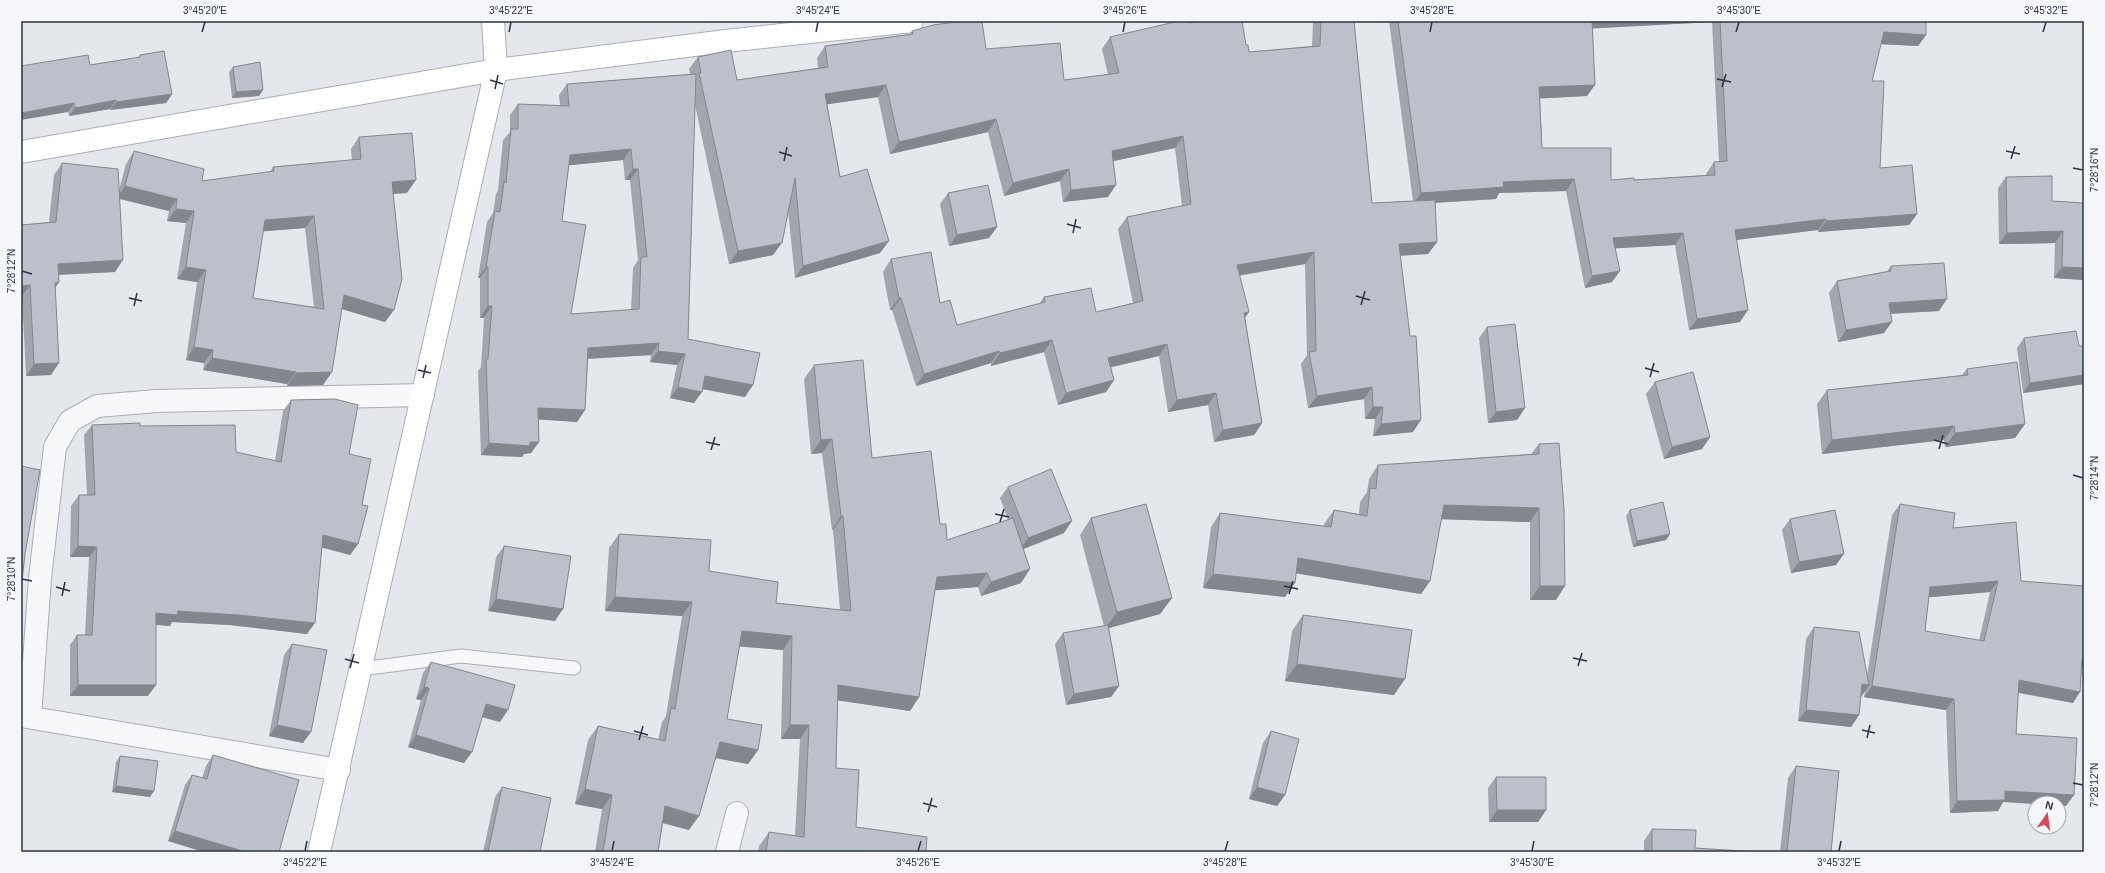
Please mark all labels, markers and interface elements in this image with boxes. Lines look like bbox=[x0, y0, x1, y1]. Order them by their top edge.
text: 3°45'20"E bbox=[183, 5, 227, 16]
text: 3°45'22"E bbox=[489, 5, 533, 16]
text: 3°45'24"E bbox=[796, 5, 840, 16]
text: 3°45'26"E bbox=[1103, 5, 1147, 16]
text: 3°45'28"E bbox=[1410, 5, 1454, 16]
text: 3°45'30"E bbox=[1717, 5, 1761, 16]
text: 3°45'32"E bbox=[2024, 5, 2068, 16]
text: 7°28'16"N bbox=[2089, 148, 2100, 192]
text: 7°28'12"N bbox=[6, 249, 17, 293]
text: 7°28'14"N bbox=[2089, 456, 2100, 500]
text: 7°28'10"N bbox=[6, 557, 17, 601]
text: 7°28'12"N bbox=[2089, 763, 2100, 807]
north arrow bbox=[2027, 795, 2067, 835]
text: N bbox=[2044, 799, 2055, 812]
text: 3°45'22"E bbox=[283, 857, 327, 868]
text: 3°45'24"E bbox=[590, 857, 634, 868]
text: 3°45'26"E bbox=[896, 857, 940, 868]
text: 3°45'28"E bbox=[1203, 857, 1247, 868]
text: 3°45'30"E bbox=[1510, 857, 1554, 868]
text: 3°45'32"E bbox=[1817, 857, 1861, 868]

